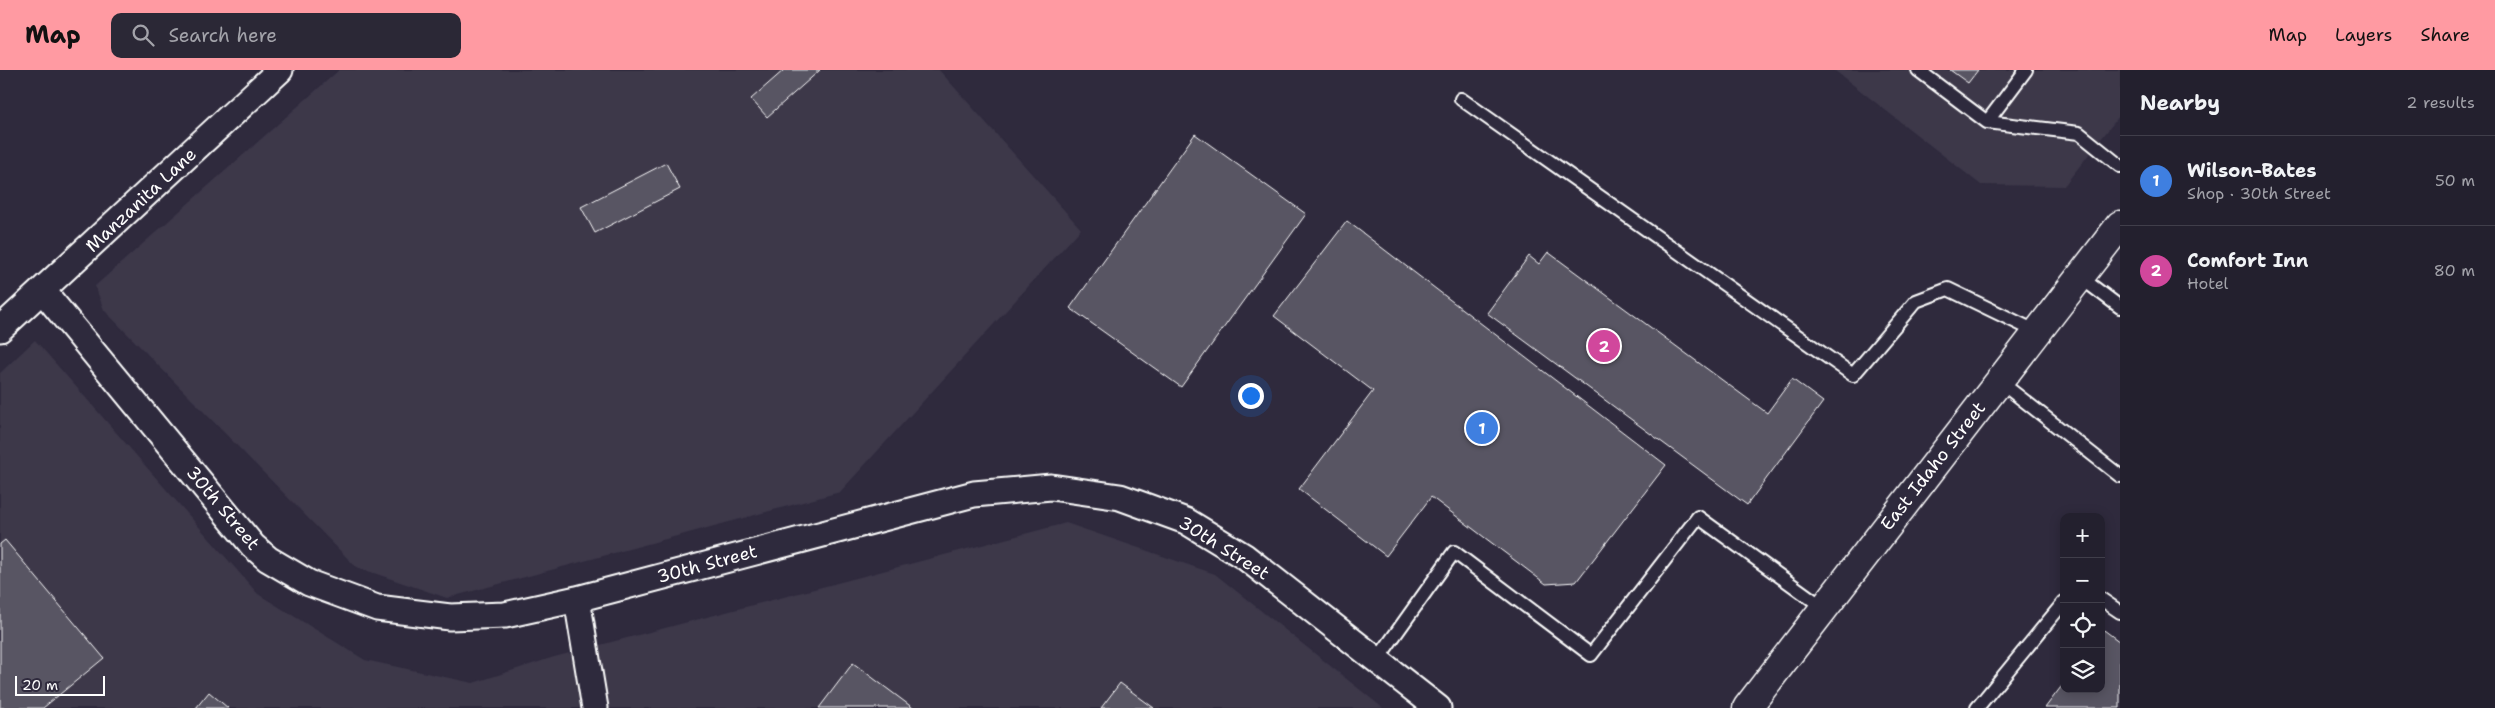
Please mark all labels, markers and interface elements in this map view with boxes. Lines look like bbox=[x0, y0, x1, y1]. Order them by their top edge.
search box bbox=[111, 13, 461, 58]
text: Map bbox=[25, 19, 81, 51]
icon: search bbox=[129, 21, 157, 49]
text: Search here bbox=[169, 23, 277, 48]
text: Map bbox=[2269, 23, 2307, 47]
text: Layers bbox=[2335, 23, 2392, 47]
text: Share bbox=[2420, 23, 2470, 47]
text: Nearby bbox=[2140, 89, 2220, 117]
text: 2 results bbox=[2406, 92, 2475, 113]
street label: Manzanita Lane bbox=[80, 142, 202, 258]
text: Wilson-Bates bbox=[2187, 158, 2316, 183]
text: 1 bbox=[2152, 170, 2160, 191]
text: 50 m bbox=[2435, 170, 2475, 191]
text: Shop · 30th Street bbox=[2187, 183, 2331, 204]
text: Comfort Inn bbox=[2187, 248, 2308, 273]
text: 2 bbox=[2150, 260, 2162, 281]
text: 80 m bbox=[2434, 260, 2475, 281]
text: Hotel bbox=[2187, 273, 2228, 294]
pin: 2 bbox=[1588, 327, 1620, 365]
your location bbox=[1238, 383, 1264, 409]
street label: East Idaho Street bbox=[1875, 397, 1991, 535]
pin: 1 bbox=[1466, 409, 1498, 447]
street label: 30th Street bbox=[181, 461, 265, 555]
street label: 30th Street bbox=[1174, 511, 1274, 585]
map controls bbox=[2060, 513, 2105, 693]
button: + bbox=[2060, 513, 2105, 558]
street label: 30th Street bbox=[654, 539, 760, 589]
button: − bbox=[2060, 558, 2105, 603]
button: locate bbox=[2060, 603, 2105, 648]
button: layers bbox=[2060, 648, 2105, 693]
scale bar bbox=[15, 673, 105, 696]
text: 20 m bbox=[22, 676, 58, 694]

